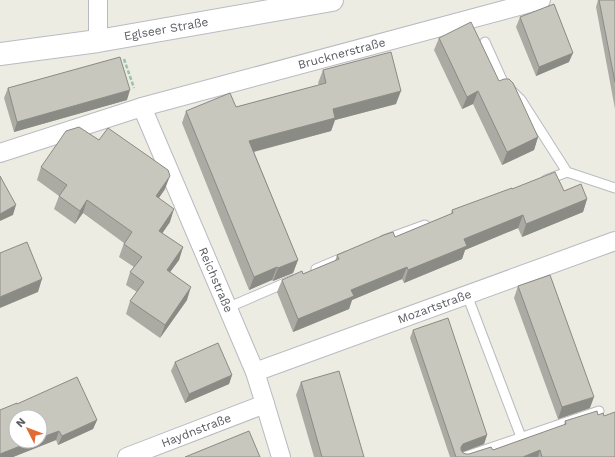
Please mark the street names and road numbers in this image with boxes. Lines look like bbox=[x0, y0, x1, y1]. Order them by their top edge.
street label: Eglseer Straße bbox=[123, 15, 209, 43]
street label: Brucknerstraße bbox=[296, 35, 387, 72]
street label: Reichstraße bbox=[196, 245, 236, 315]
street label: Mozartstraße bbox=[396, 287, 473, 326]
street label: Haydnstraße bbox=[159, 411, 233, 450]

